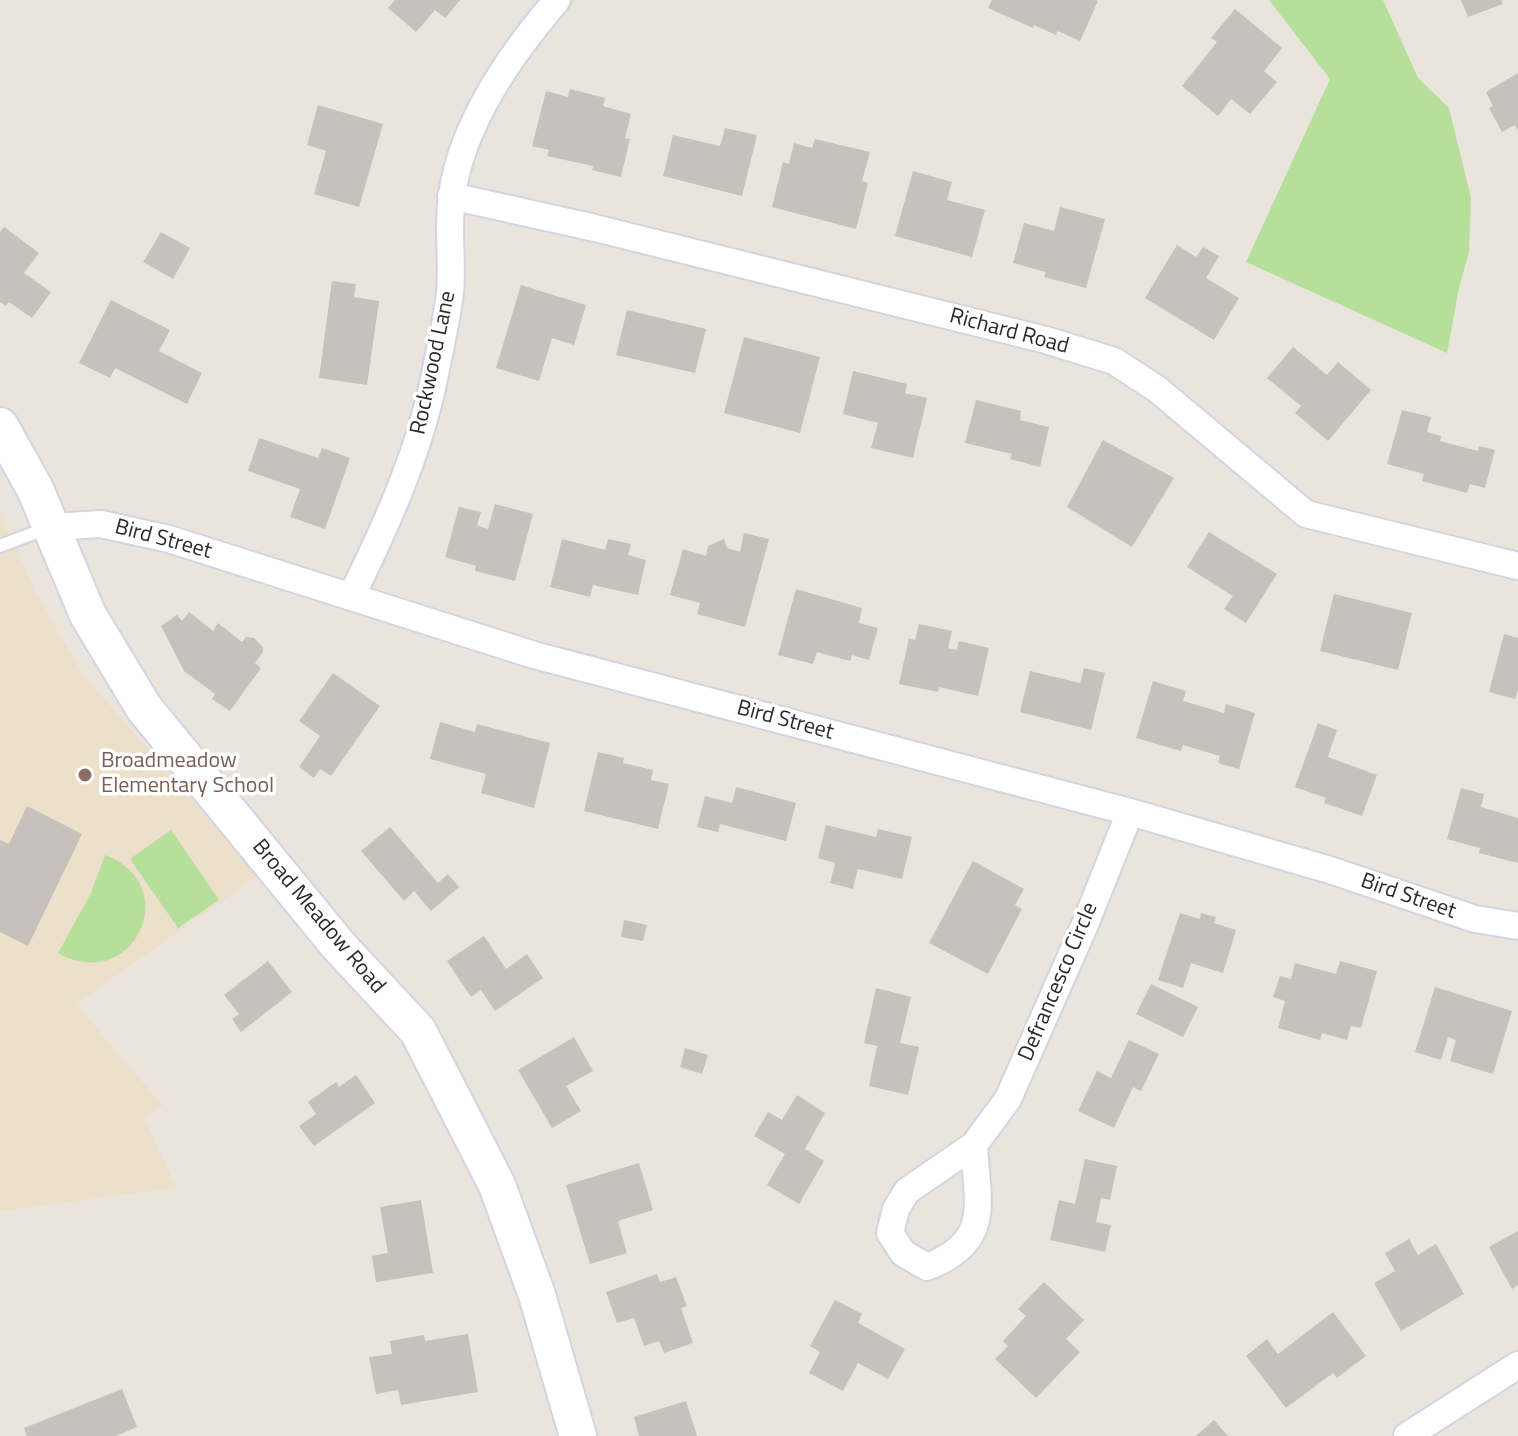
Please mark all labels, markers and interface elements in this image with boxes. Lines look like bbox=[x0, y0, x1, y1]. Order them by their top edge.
street label: Rockwood Lane bbox=[406, 289, 462, 437]
street label: Richard Road bbox=[947, 303, 1071, 361]
street label: Bird Street bbox=[112, 514, 214, 566]
street label: Bird Street bbox=[734, 695, 836, 747]
place label: Broadmeadow Elementary School bbox=[101, 749, 274, 800]
marker: Broadmeadow Elementary School bbox=[76, 766, 94, 784]
street label: Broad Meadow Road bbox=[246, 835, 390, 999]
street label: Bird Street bbox=[1357, 868, 1459, 926]
street label: Defrancesco Circle bbox=[1014, 899, 1104, 1065]

